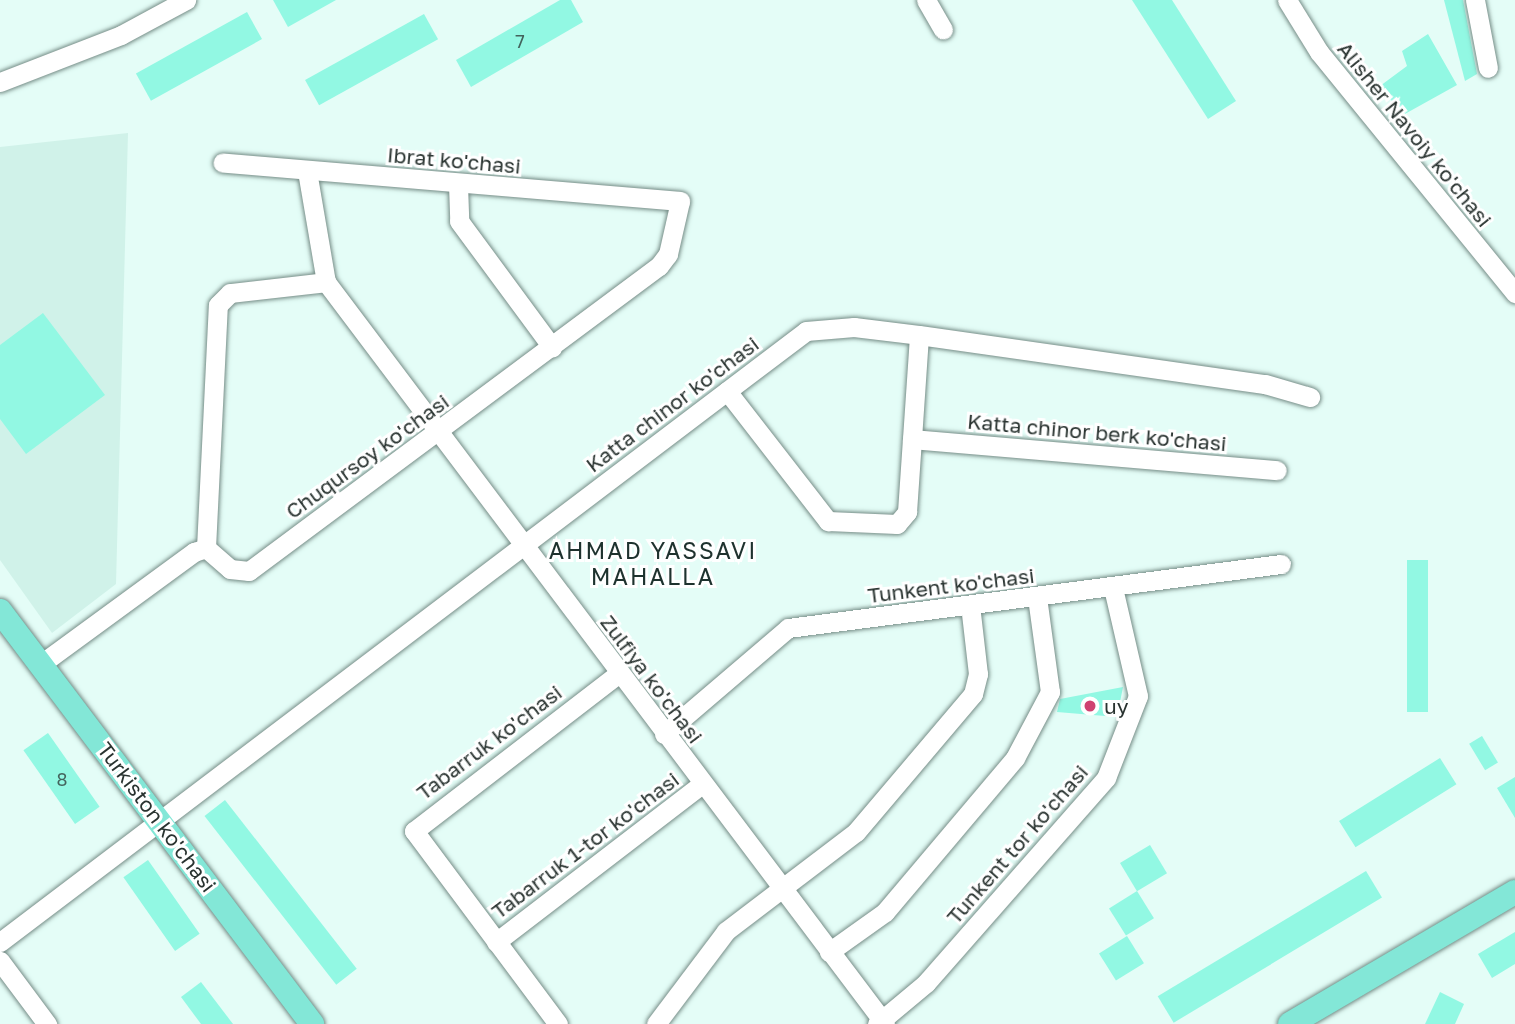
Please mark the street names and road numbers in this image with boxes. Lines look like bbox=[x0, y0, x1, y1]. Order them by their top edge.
street label: Alisher Navoiy ko'chasi bbox=[1333, 36, 1497, 232]
street label: Ibrat ko'chasi bbox=[386, 142, 522, 178]
street label: Katta chinor ko'chasi bbox=[581, 331, 763, 477]
street label: Chuqursoy ko'chasi bbox=[281, 388, 453, 524]
street label: Katta chinor berk ko'chasi bbox=[966, 408, 1228, 456]
street label: Tunkent ko'chasi bbox=[866, 562, 1036, 608]
street label: Zulfiya ko'chasi bbox=[596, 610, 708, 748]
street label: Tabarruk ko'chasi bbox=[411, 679, 567, 805]
street label: Turkiston ko'chasi bbox=[92, 737, 222, 897]
street label: Tunkent tor ko'chasi bbox=[941, 759, 1093, 929]
street label: Tabarruk 1-tor ko'chasi bbox=[486, 766, 684, 924]

